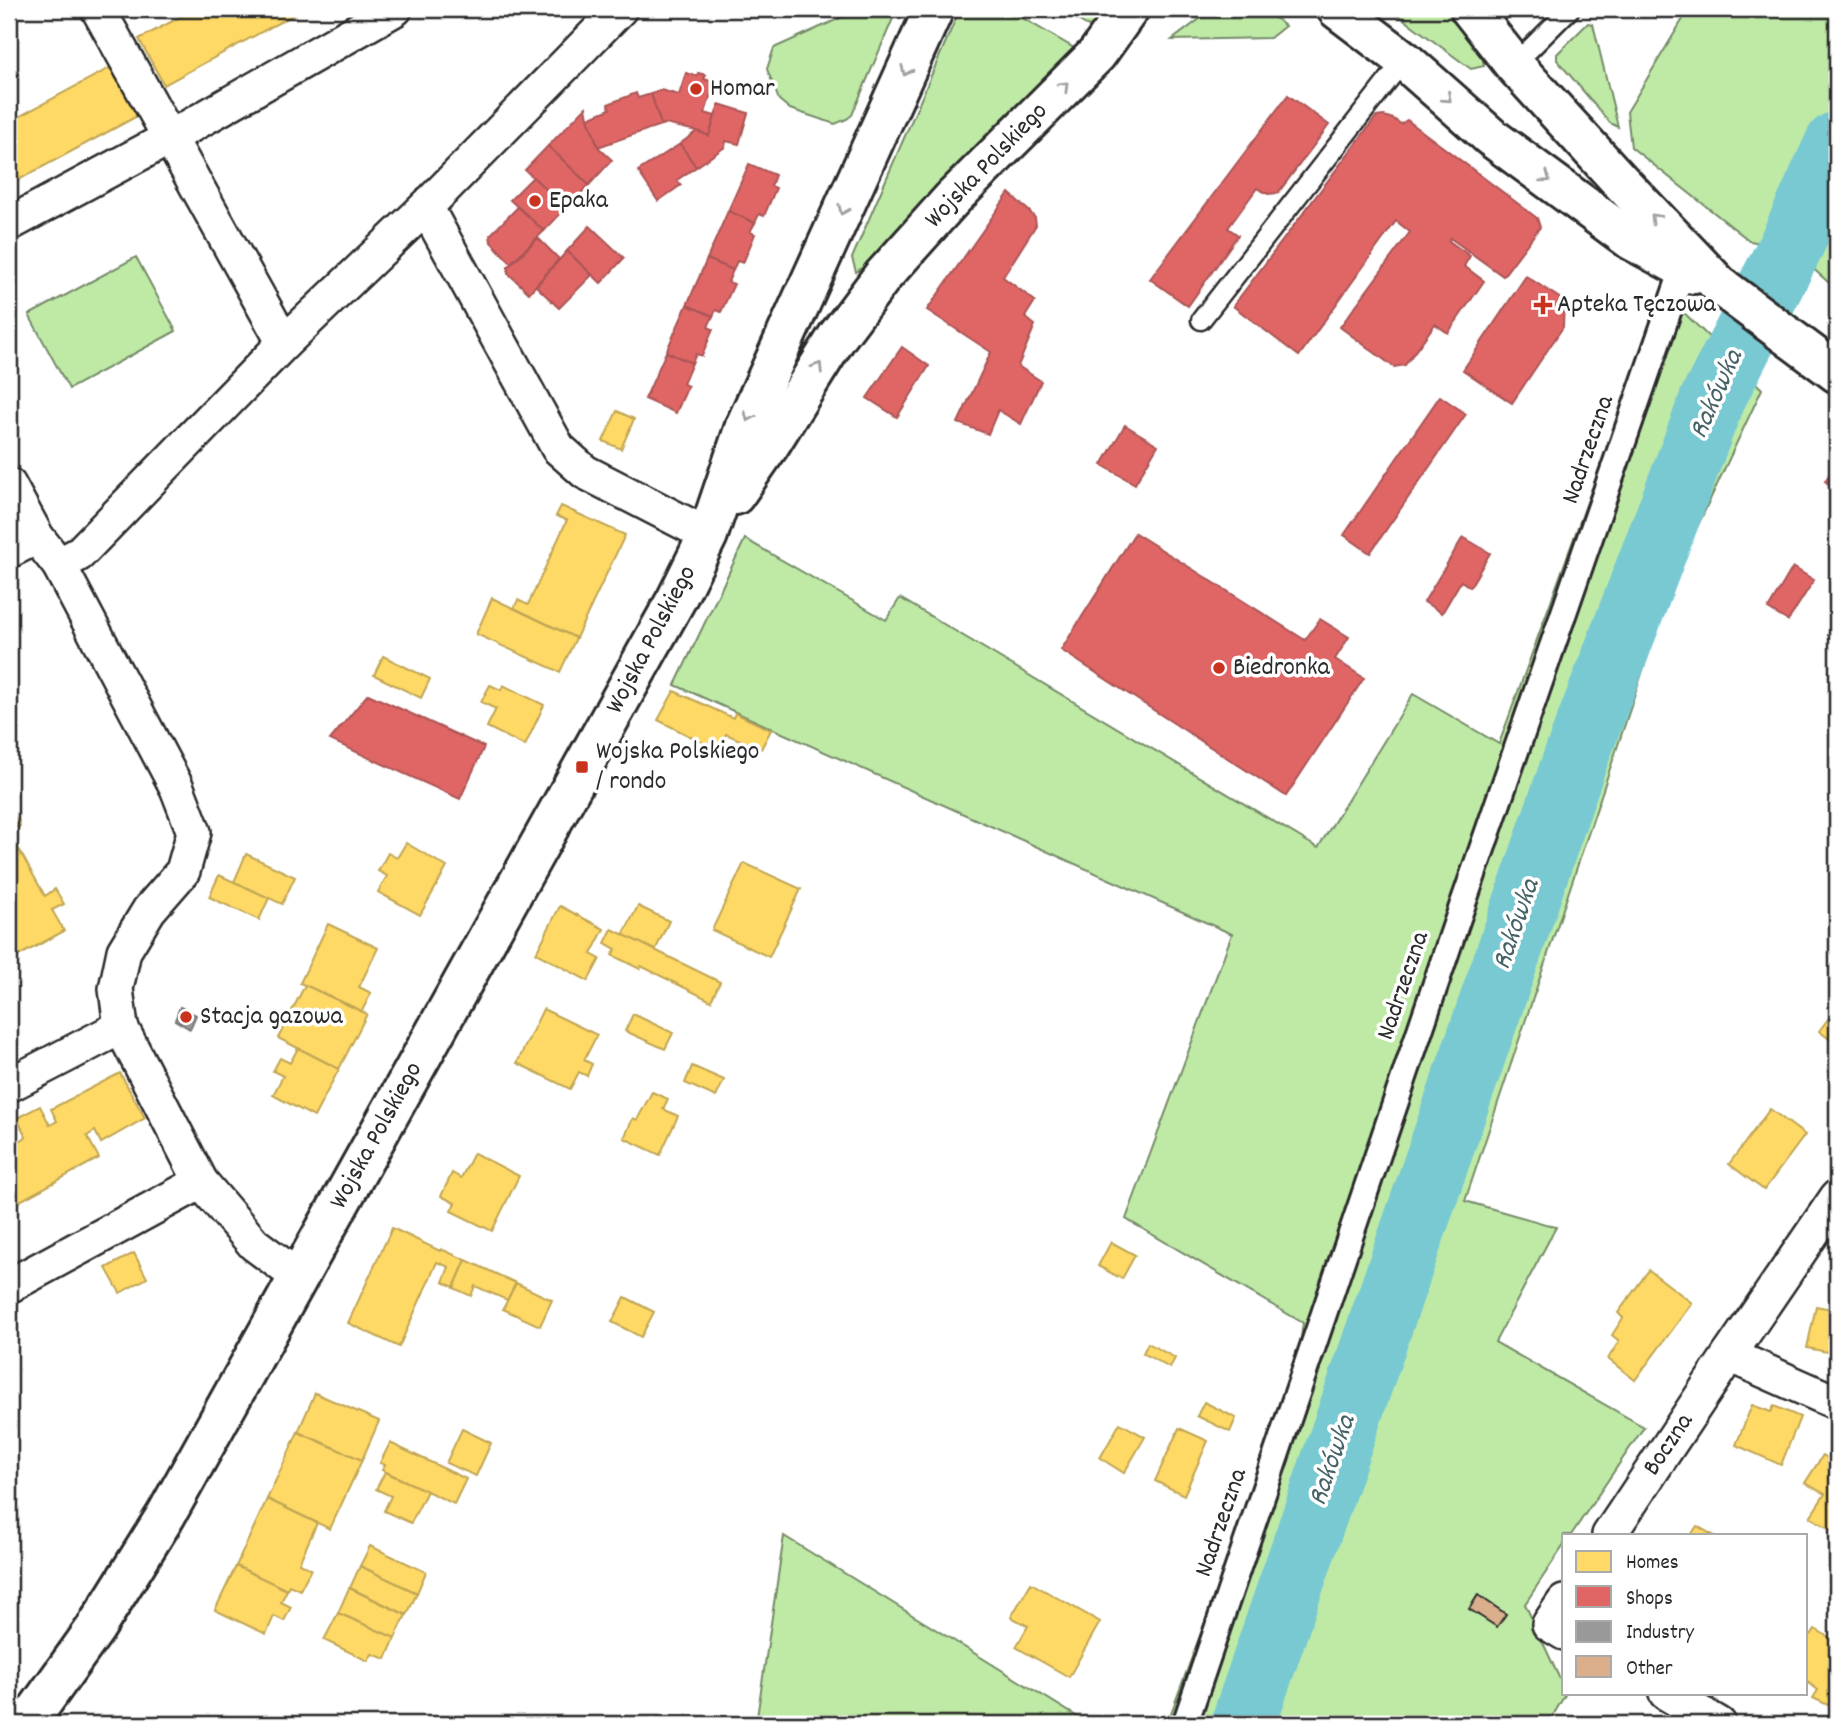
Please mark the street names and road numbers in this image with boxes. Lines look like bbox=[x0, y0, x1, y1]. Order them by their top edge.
street label: Wojska Polskiego bbox=[917, 94, 1057, 238]
street label: Nadrzeczna bbox=[1553, 390, 1625, 509]
street label: Wojska Polskiego bbox=[597, 559, 707, 721]
street label: Nadrzeczna bbox=[1368, 926, 1440, 1045]
street label: Wojska Polskiego bbox=[321, 1056, 433, 1216]
street label: Boczna bbox=[1635, 1406, 1704, 1484]
street label: Nadrzeczna bbox=[1186, 1463, 1258, 1582]

